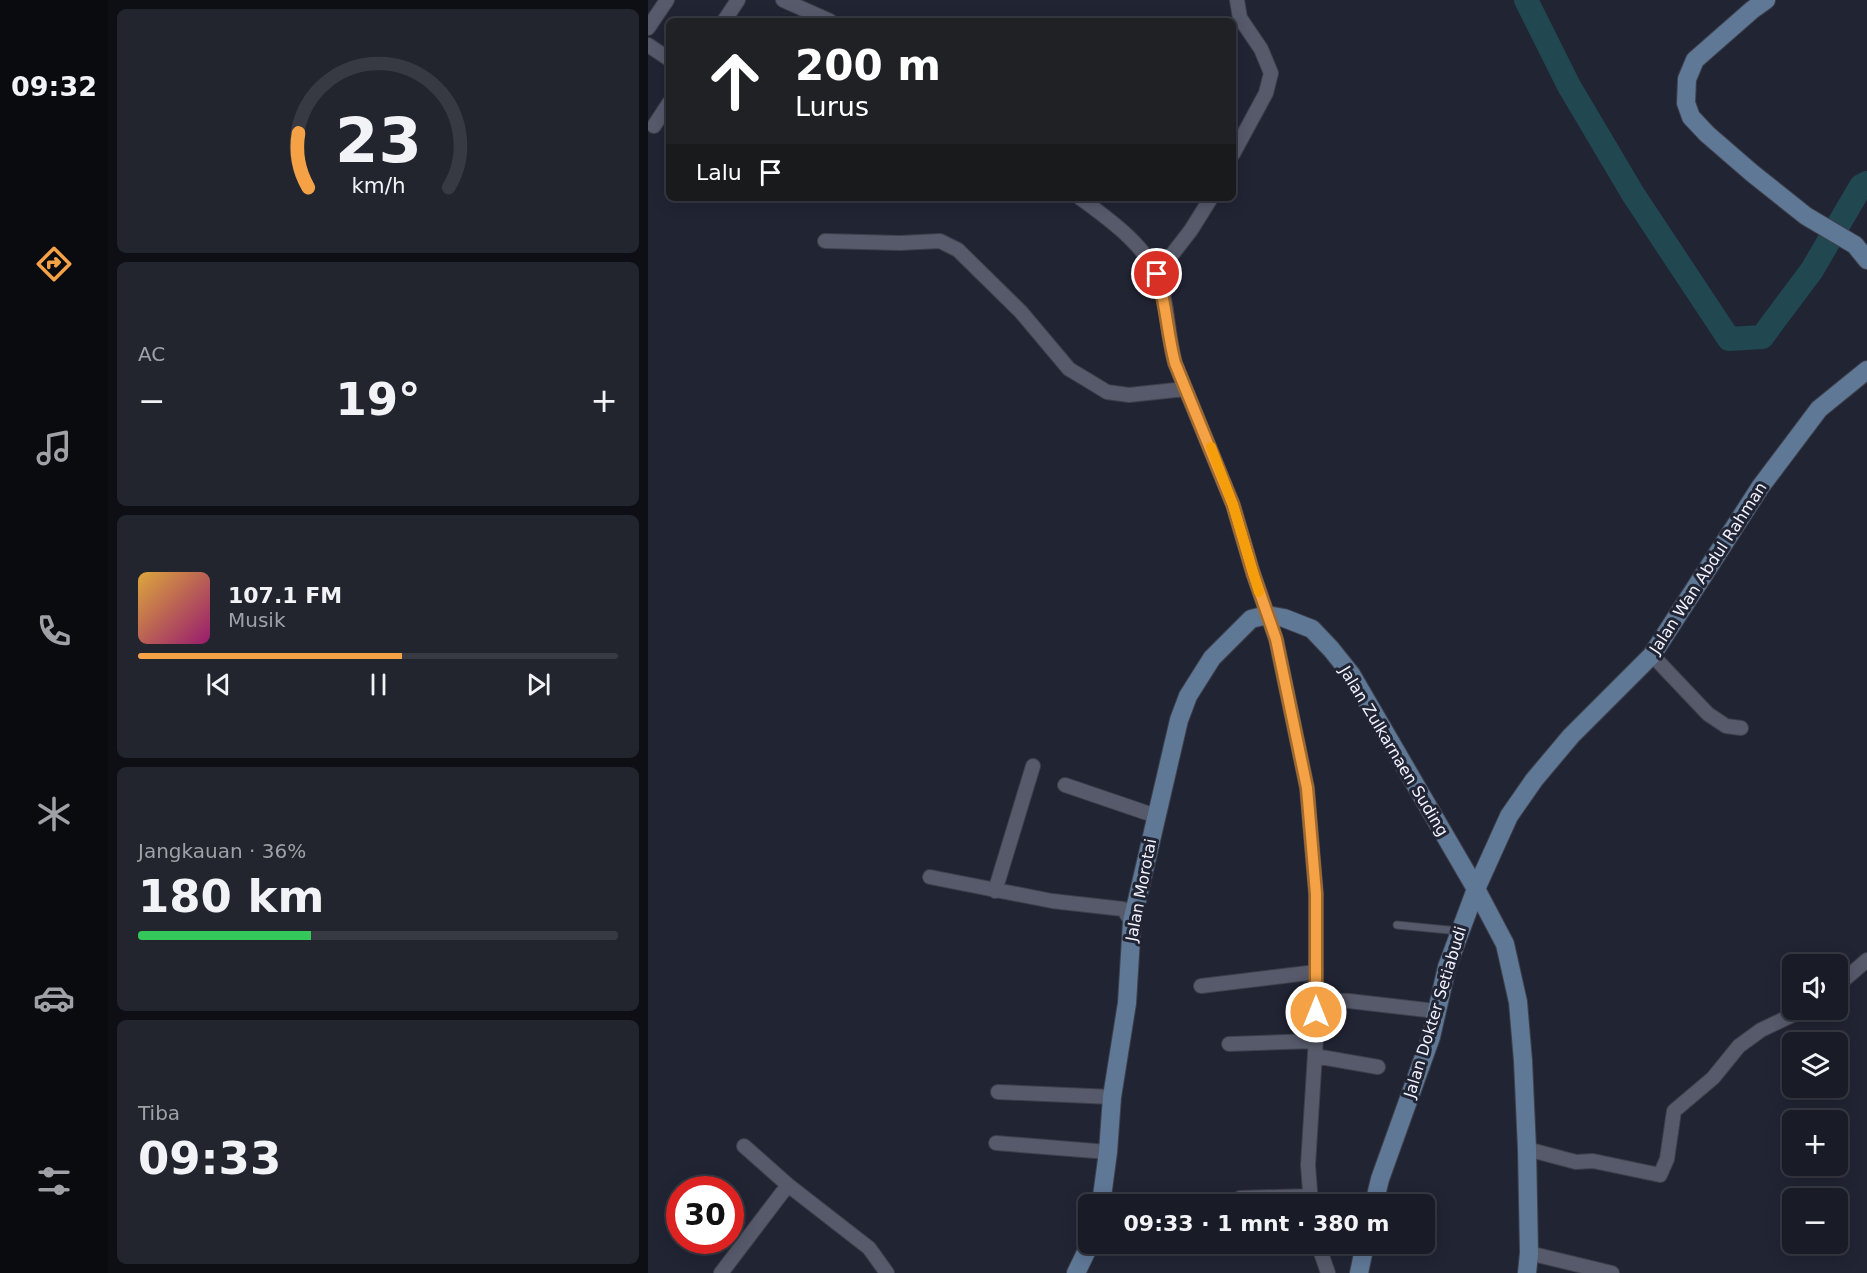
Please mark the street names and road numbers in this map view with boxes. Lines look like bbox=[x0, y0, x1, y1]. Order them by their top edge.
street label: Jalan Wan Abdul Rahman bbox=[1645, 479, 1771, 658]
street label: Jalan Zulkarnaen Suding bbox=[1335, 662, 1452, 839]
street label: Jalan Morotai bbox=[1122, 837, 1160, 944]
street label: Jalan Dokter Setiabudi bbox=[1400, 924, 1470, 1101]

